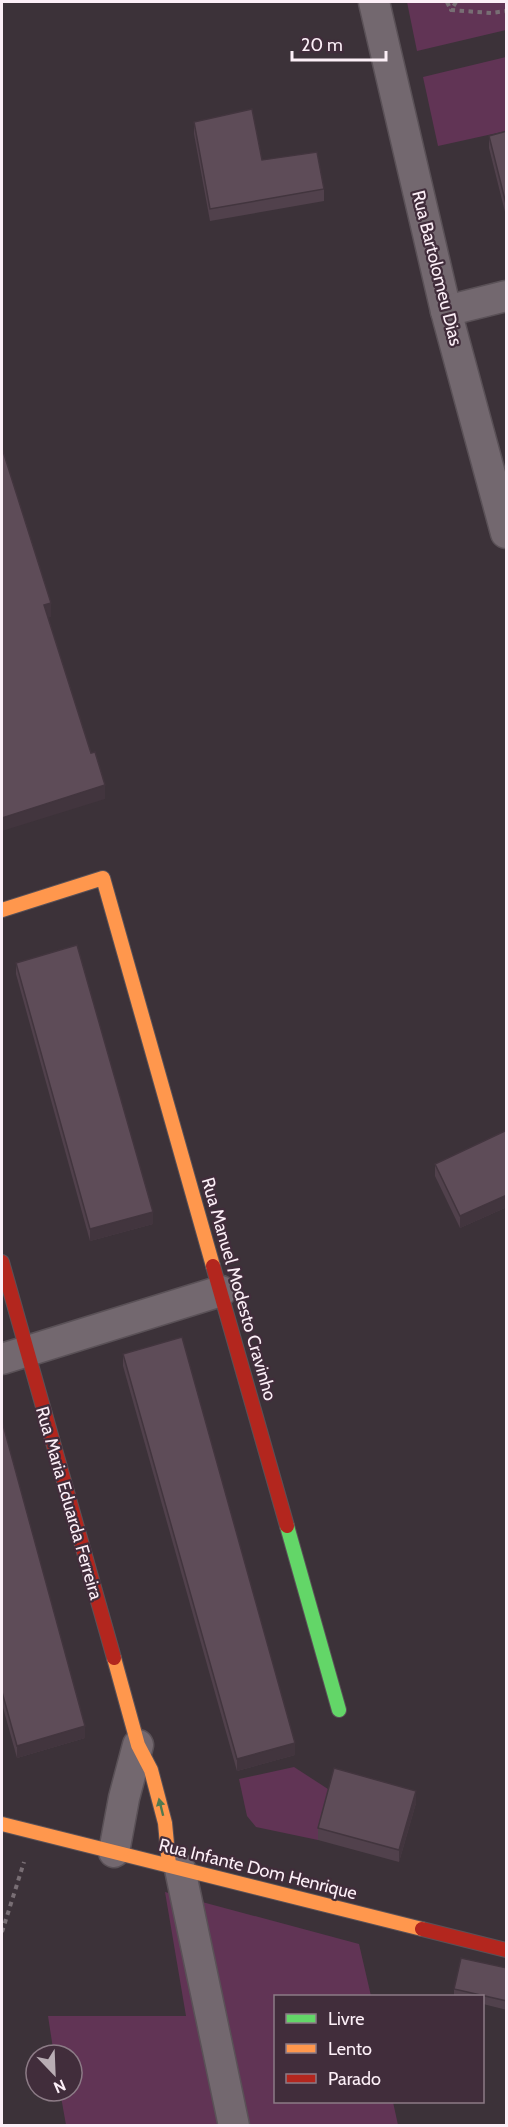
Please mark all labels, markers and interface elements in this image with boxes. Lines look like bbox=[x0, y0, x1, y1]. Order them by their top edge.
scale bar bbox=[292, 24, 386, 62]
text: 20 m bbox=[301, 34, 343, 56]
street label: Rua Bartolomeu Dias bbox=[407, 188, 467, 348]
street label: Rua Manuel Modesto Cravinho bbox=[197, 1175, 281, 1403]
street label: Rua Maria Eduarda Ferreira bbox=[31, 1404, 107, 1603]
one-way arrow bbox=[155, 1798, 165, 1816]
street label: Rua Infante Dom Henrique bbox=[157, 1834, 359, 1904]
legend bbox=[274, 1995, 484, 2103]
text: Livre bbox=[328, 2008, 364, 2030]
text: Lento bbox=[328, 2038, 372, 2060]
north arrow bbox=[24, 2043, 84, 2103]
text: Parado bbox=[328, 2068, 381, 2090]
text: N bbox=[51, 2075, 69, 2097]

